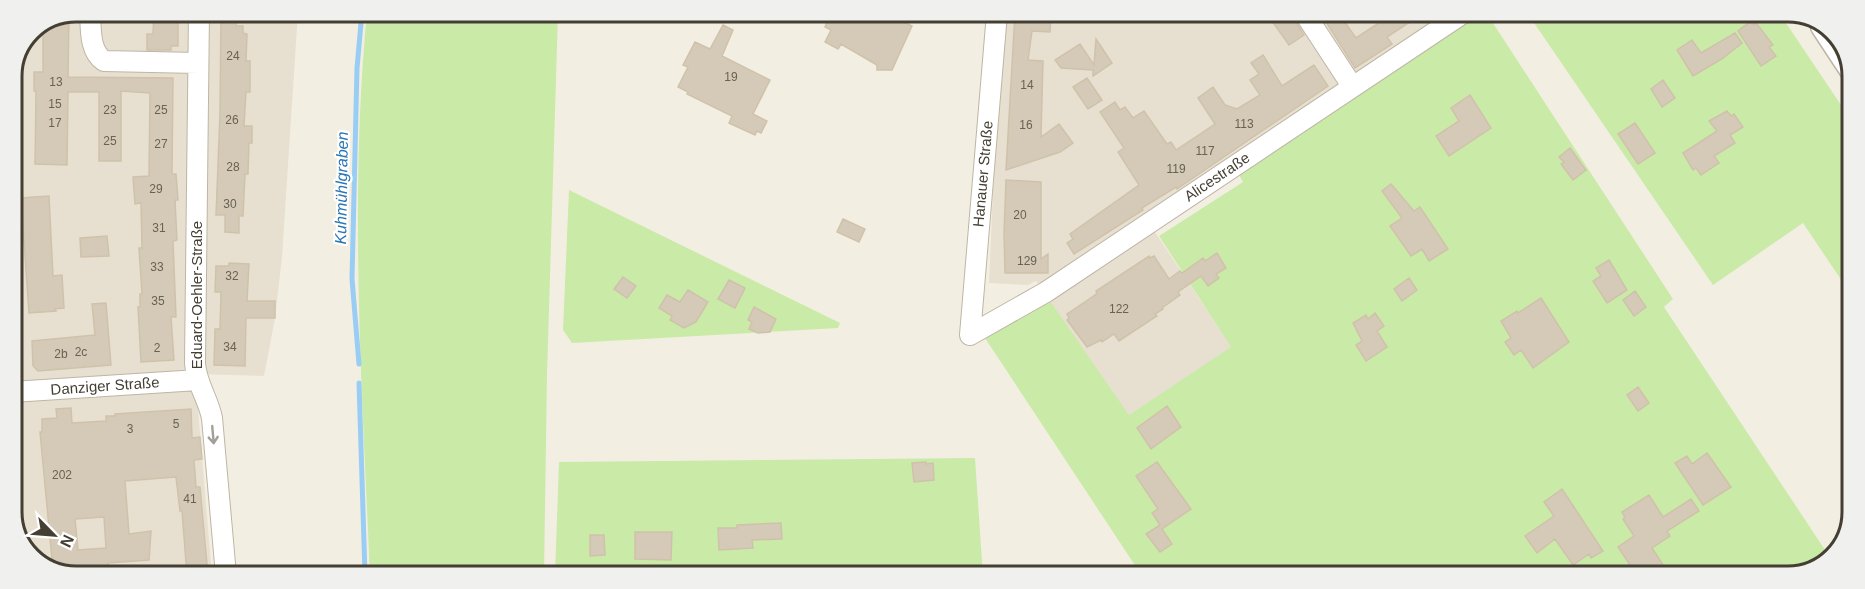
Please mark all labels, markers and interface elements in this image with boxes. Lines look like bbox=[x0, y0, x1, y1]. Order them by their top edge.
house number: 24 bbox=[226, 49, 240, 63]
house number: 19 bbox=[724, 70, 738, 84]
house number: 13 bbox=[49, 75, 63, 89]
house number: 14 bbox=[1020, 78, 1034, 92]
house number: 15 bbox=[48, 97, 62, 111]
house number: 23 bbox=[103, 103, 117, 117]
house number: 25 bbox=[154, 103, 168, 117]
house number: 26 bbox=[225, 113, 239, 127]
house number: 17 bbox=[48, 116, 62, 130]
house number: 113 bbox=[1234, 117, 1254, 131]
house number: 16 bbox=[1019, 118, 1033, 132]
street label: Hanauer Straße bbox=[969, 120, 996, 228]
water label: Kuhmühlgraben bbox=[332, 131, 351, 245]
house number: 25 bbox=[103, 134, 117, 148]
house number: 27 bbox=[154, 137, 168, 151]
house number: 117 bbox=[1195, 144, 1215, 158]
street label: Alicestraße bbox=[1181, 149, 1253, 205]
house number: 28 bbox=[226, 160, 240, 174]
house number: 119 bbox=[1166, 162, 1186, 176]
house number: 29 bbox=[149, 182, 163, 196]
house number: 30 bbox=[223, 197, 237, 211]
house number: 20 bbox=[1013, 208, 1027, 222]
house number: 31 bbox=[152, 221, 166, 235]
street label: Eduard-Oehler-Straße bbox=[188, 221, 205, 369]
house number: 129 bbox=[1017, 254, 1037, 268]
house number: 33 bbox=[150, 260, 164, 274]
house number: 32 bbox=[225, 269, 239, 283]
house number: 35 bbox=[151, 294, 165, 308]
house number: 122 bbox=[1109, 302, 1129, 316]
house number: 34 bbox=[223, 340, 237, 354]
house number: 2 bbox=[154, 341, 161, 355]
house number: 2c bbox=[75, 345, 87, 359]
house number: 2b bbox=[54, 347, 68, 361]
street label: Danziger Straße bbox=[50, 373, 160, 398]
house number: 5 bbox=[173, 417, 180, 431]
house number: 3 bbox=[127, 422, 134, 436]
one-way arrow bbox=[208, 425, 219, 445]
house number: 202 bbox=[52, 468, 72, 482]
house number: 41 bbox=[183, 492, 197, 506]
north arrow bbox=[24, 505, 84, 565]
text: N bbox=[57, 532, 77, 550]

